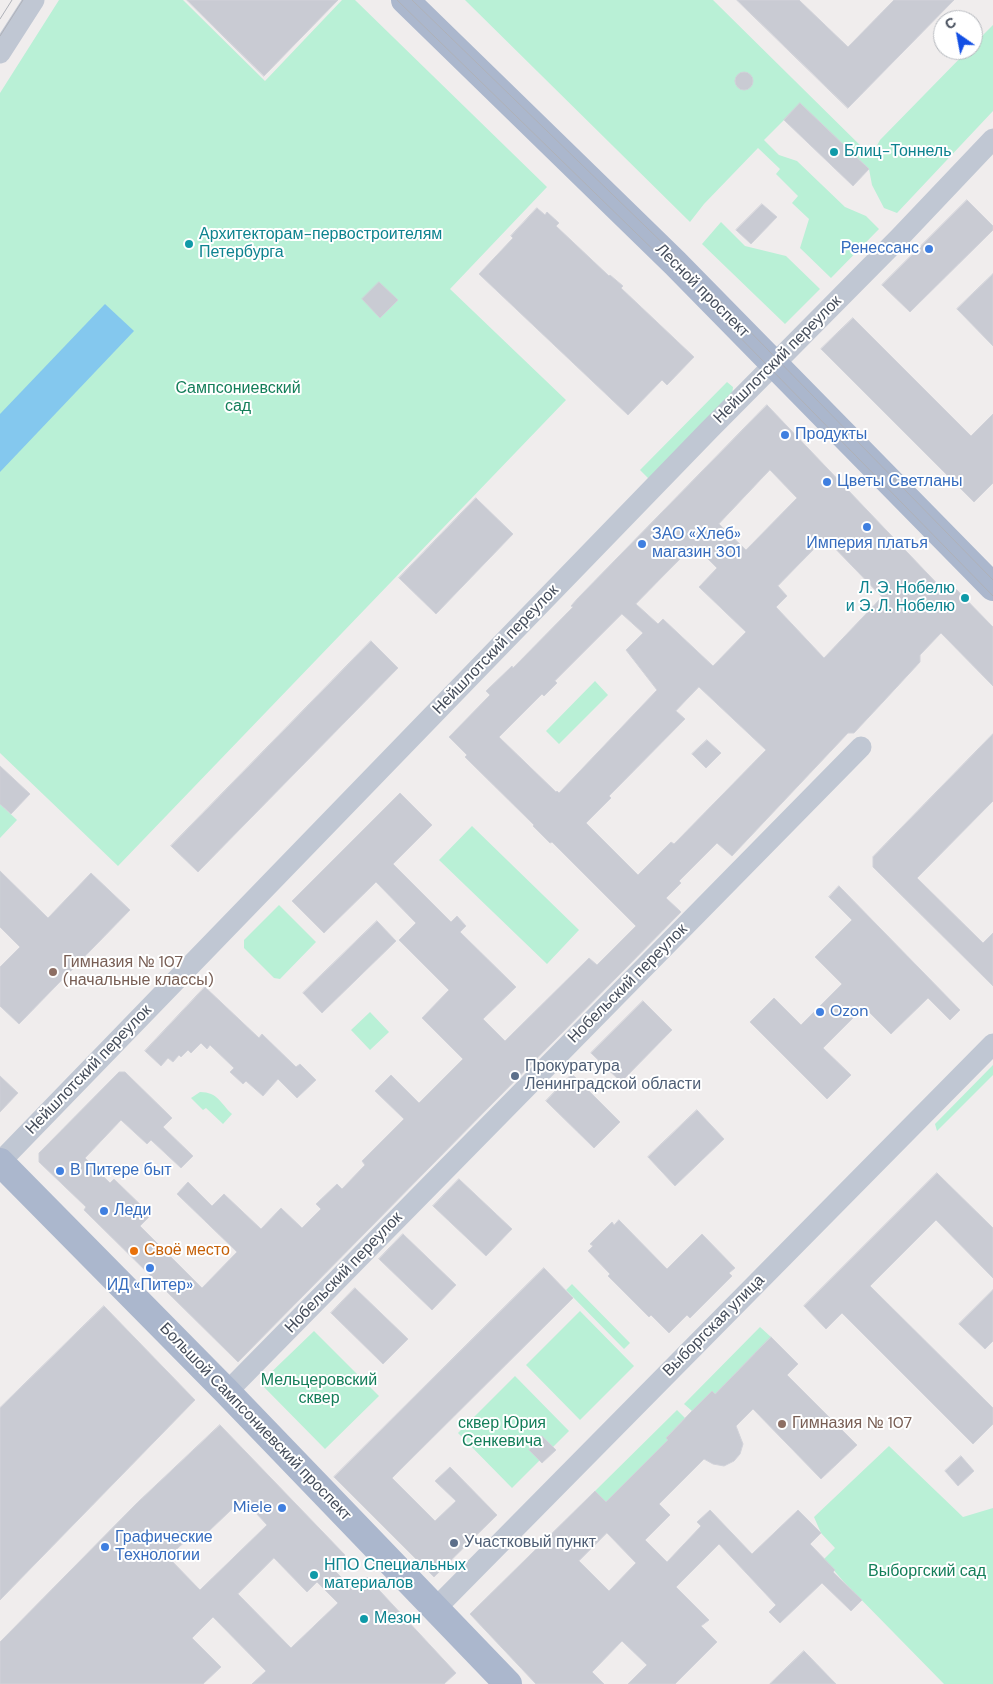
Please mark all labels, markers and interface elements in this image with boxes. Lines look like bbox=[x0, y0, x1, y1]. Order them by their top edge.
north arrow bbox=[933, 10, 983, 60]
text: С bbox=[941, 13, 960, 34]
place label: Блиц-Тоннель bbox=[844, 142, 952, 162]
marker: Блиц-Тоннель bbox=[828, 146, 840, 158]
place label: Архитекторам-первостроителям Петербурга bbox=[199, 225, 442, 263]
marker: Архитекторам-первостроителям Петербурга bbox=[183, 238, 195, 250]
place label: Ренессанс bbox=[841, 239, 919, 259]
street label: Лесной проспект bbox=[651, 240, 753, 342]
marker: Ренессанс bbox=[923, 243, 935, 255]
street label: Нейшлотский переулок bbox=[710, 292, 846, 428]
park label: Сампсониевский сад bbox=[175, 379, 301, 417]
place label: Продукты bbox=[795, 425, 867, 445]
marker: Продукты bbox=[779, 429, 791, 441]
place label: Цветы Светланы bbox=[837, 472, 962, 492]
marker: Цветы Светланы bbox=[821, 476, 833, 488]
marker: Империя платья bbox=[861, 521, 873, 533]
place label: ЗАО «Хлеб» магазин 301 bbox=[652, 525, 741, 563]
place label: Империя платья bbox=[806, 534, 928, 554]
marker: ЗАО «Хлеб» магазин 301 bbox=[636, 538, 648, 550]
place label: Л. Э. Нобелю и Э. Л. Нобелю bbox=[846, 579, 955, 617]
street label: Нейшлотский переулок bbox=[429, 581, 563, 719]
marker: Л. Э. Нобелю и Э. Л. Нобелю bbox=[959, 592, 971, 604]
street label: Нобельский переулок bbox=[564, 920, 692, 1048]
place label: Гимназия № 107 (начальные классы) bbox=[63, 953, 214, 991]
marker: Гимназия № 107 (начальные классы) bbox=[47, 966, 59, 978]
street label: Нейшлотский переулок bbox=[22, 1001, 156, 1139]
place label: Ozon bbox=[830, 1002, 868, 1022]
marker: Ozon bbox=[814, 1006, 826, 1018]
place label: Прокуратура Ленинградской области bbox=[525, 1057, 701, 1095]
marker: Прокуратура Ленинградской области bbox=[509, 1070, 521, 1082]
place label: В Питере быт bbox=[70, 1161, 171, 1181]
marker: В Питере быт bbox=[54, 1165, 66, 1177]
place label: Леди bbox=[114, 1201, 151, 1221]
marker: Леди bbox=[98, 1205, 110, 1217]
street label: Нобельский переулок bbox=[281, 1208, 407, 1338]
place label: Своё место bbox=[144, 1241, 230, 1261]
marker: Своё место bbox=[128, 1245, 140, 1257]
marker: ИД «Питер» bbox=[144, 1262, 156, 1274]
street label: Выборгская улица bbox=[659, 1271, 769, 1381]
place label: ИД «Питер» bbox=[107, 1276, 193, 1296]
street label: Большой Сампсониевский проспект bbox=[155, 1319, 355, 1525]
park label: Мельцеровский сквер bbox=[261, 1371, 377, 1409]
park label: сквер Юрия Сенкевича bbox=[458, 1414, 546, 1452]
place label: Гимназия № 107 bbox=[792, 1414, 912, 1434]
marker: Гимназия № 107 bbox=[776, 1418, 788, 1430]
place label: Miele bbox=[233, 1498, 272, 1518]
marker: Miele bbox=[276, 1502, 288, 1514]
place label: Графические Технологии bbox=[115, 1528, 213, 1566]
place label: Участковый пункт bbox=[464, 1533, 596, 1553]
marker: Участковый пункт bbox=[448, 1537, 460, 1549]
marker: Графические Технологии bbox=[99, 1541, 111, 1553]
place label: НПО Специальных материалов bbox=[324, 1556, 466, 1594]
park label: Выборгский сад bbox=[868, 1562, 986, 1582]
marker: НПО Специальных материалов bbox=[308, 1569, 320, 1581]
place label: Мезон bbox=[374, 1609, 421, 1629]
marker: Мезон bbox=[358, 1613, 370, 1625]

